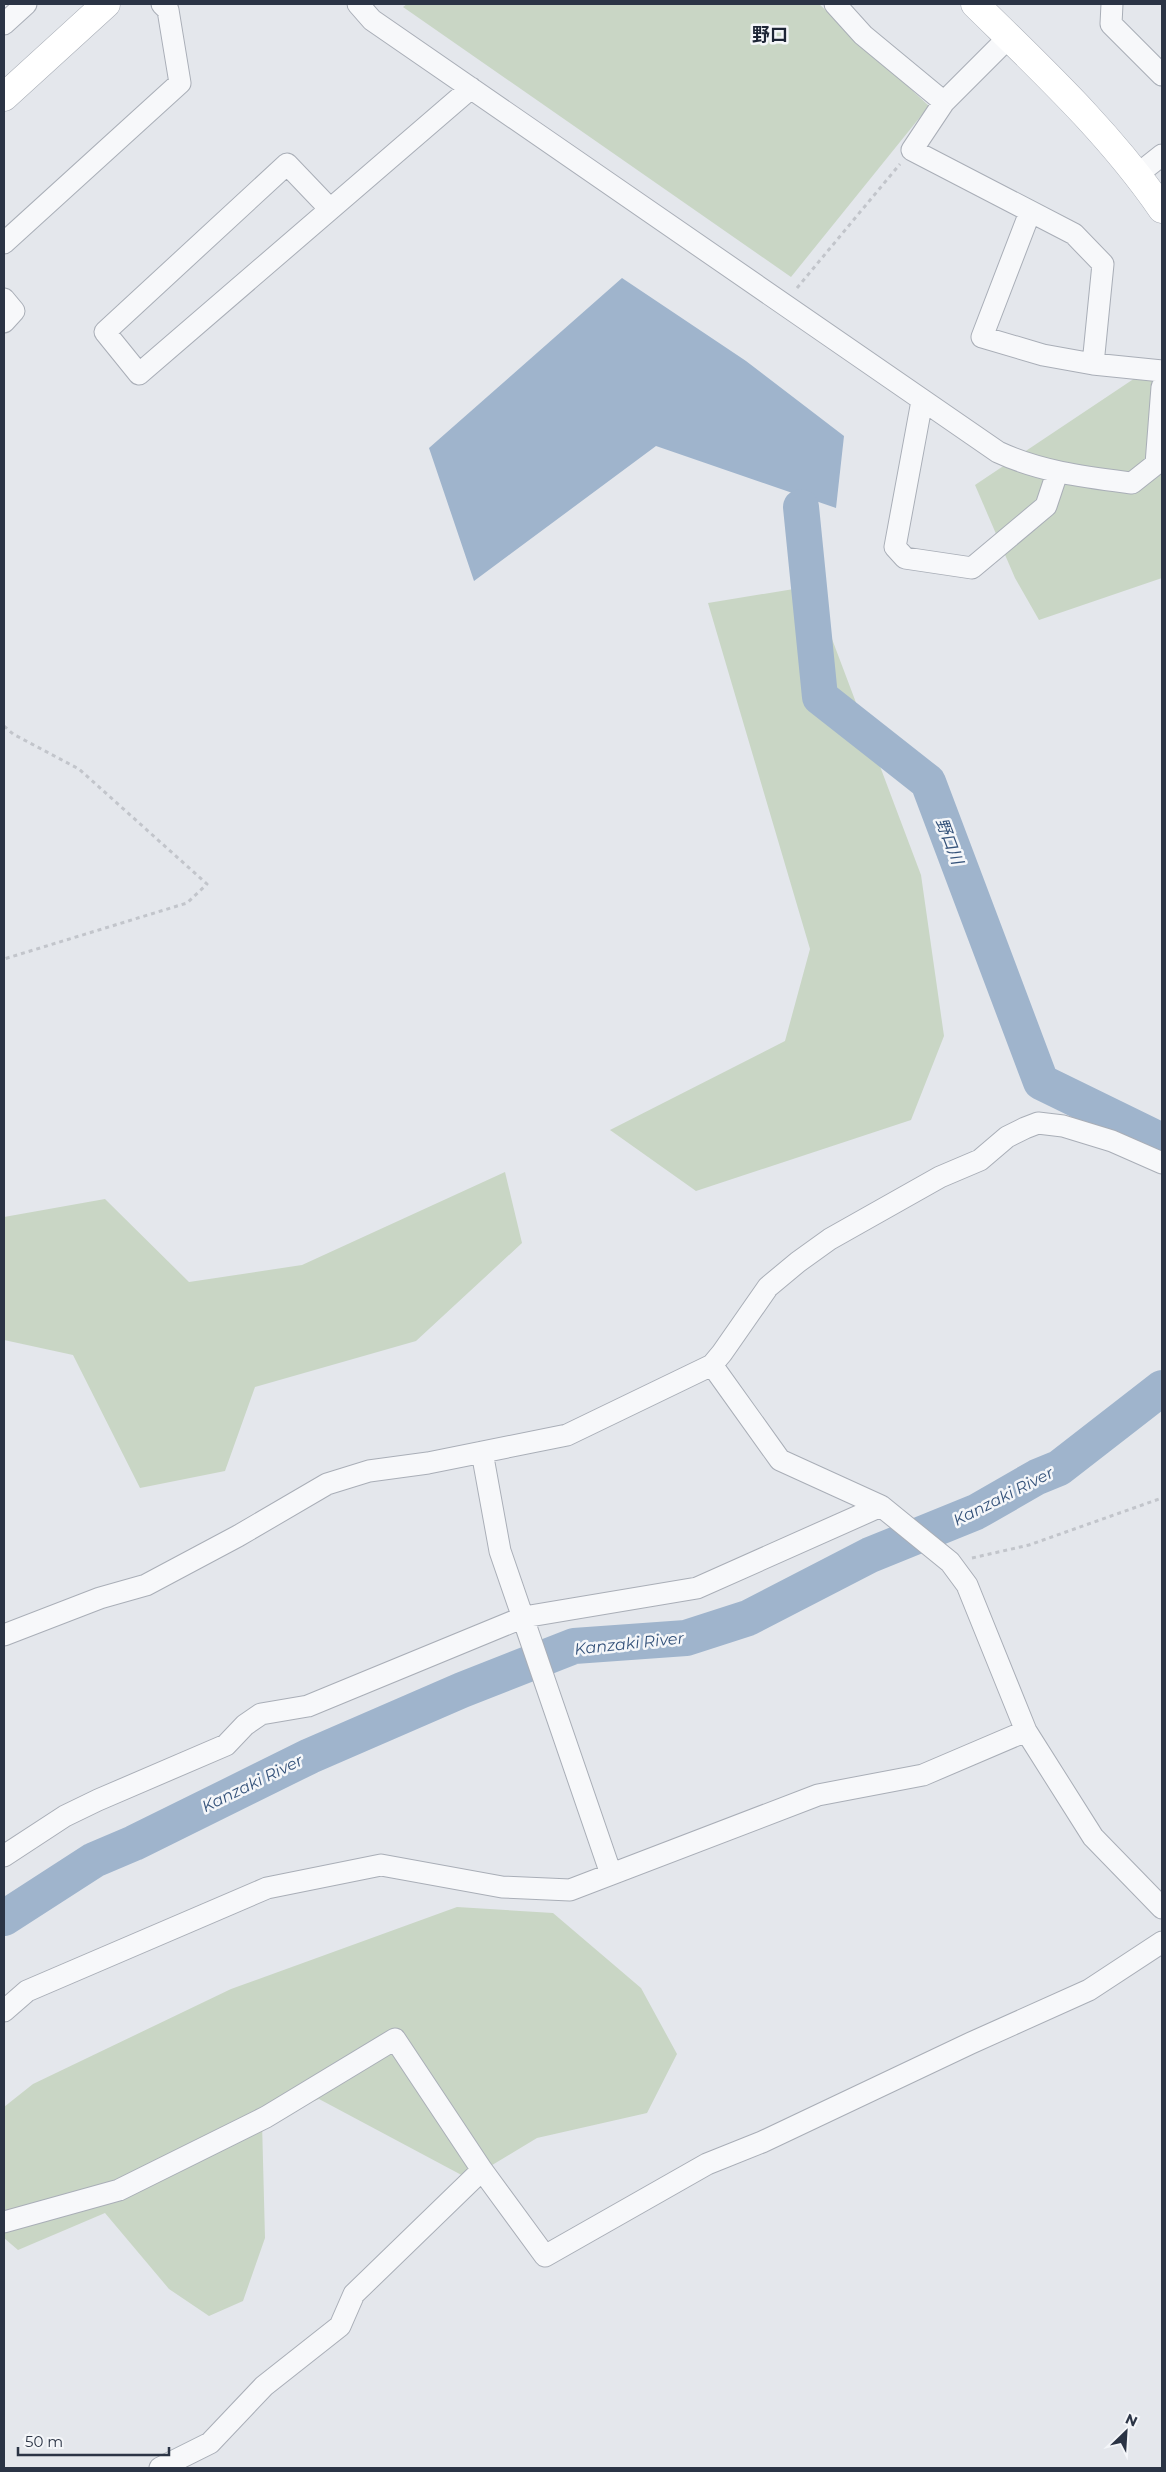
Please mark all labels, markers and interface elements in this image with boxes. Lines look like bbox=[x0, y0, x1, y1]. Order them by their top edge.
district label: 野口 bbox=[752, 24, 788, 46]
water label: 野口川 bbox=[932, 815, 968, 869]
water label: Kanzaki River bbox=[950, 1463, 1057, 1530]
water label: Kanzaki River bbox=[573, 1628, 685, 1659]
water label: Kanzaki River bbox=[199, 1751, 306, 1816]
north arrow bbox=[1101, 2407, 1151, 2457]
text: N bbox=[1123, 2410, 1140, 2431]
scale bar bbox=[18, 2424, 169, 2456]
text: 50 m bbox=[25, 2432, 63, 2451]

